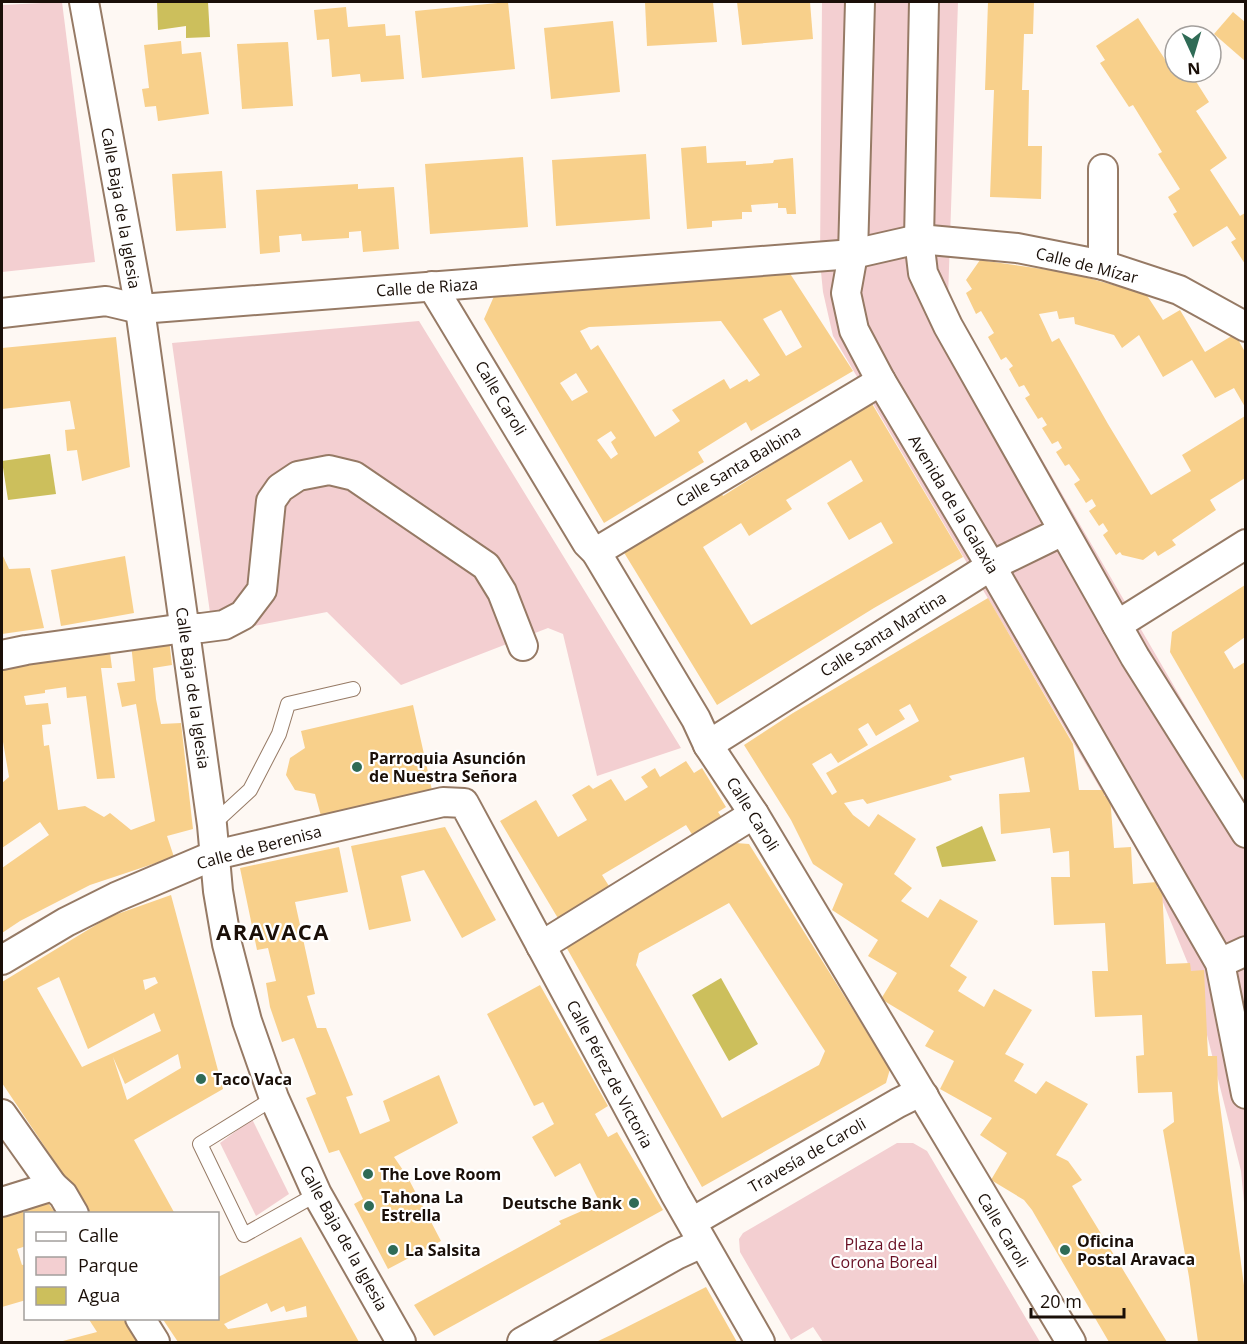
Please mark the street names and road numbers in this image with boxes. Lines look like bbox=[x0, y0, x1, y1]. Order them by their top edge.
street label: Calle Baja de la Iglesia bbox=[96, 126, 146, 290]
street label: Calle de Mízar bbox=[1034, 242, 1141, 288]
street label: Calle de Riaza bbox=[375, 272, 479, 302]
street label: Calle Caroli bbox=[470, 357, 532, 439]
street label: Calle Santa Balbina bbox=[671, 420, 805, 512]
street label: Avenida de la Galaxia bbox=[904, 430, 1004, 578]
street label: Calle Santa Martina bbox=[816, 586, 950, 682]
street label: Calle Baja de la Iglesia bbox=[171, 606, 215, 770]
street label: Calle Caroli bbox=[722, 773, 784, 855]
street label: Calle de Berenisa bbox=[194, 820, 324, 874]
street label: Calle Pérez de Victoria bbox=[562, 996, 658, 1152]
street label: Travesía de Caroli bbox=[744, 1112, 870, 1198]
street label: Calle Baja de la Iglesia bbox=[295, 1161, 393, 1315]
street label: Calle Caroli bbox=[972, 1189, 1034, 1271]

